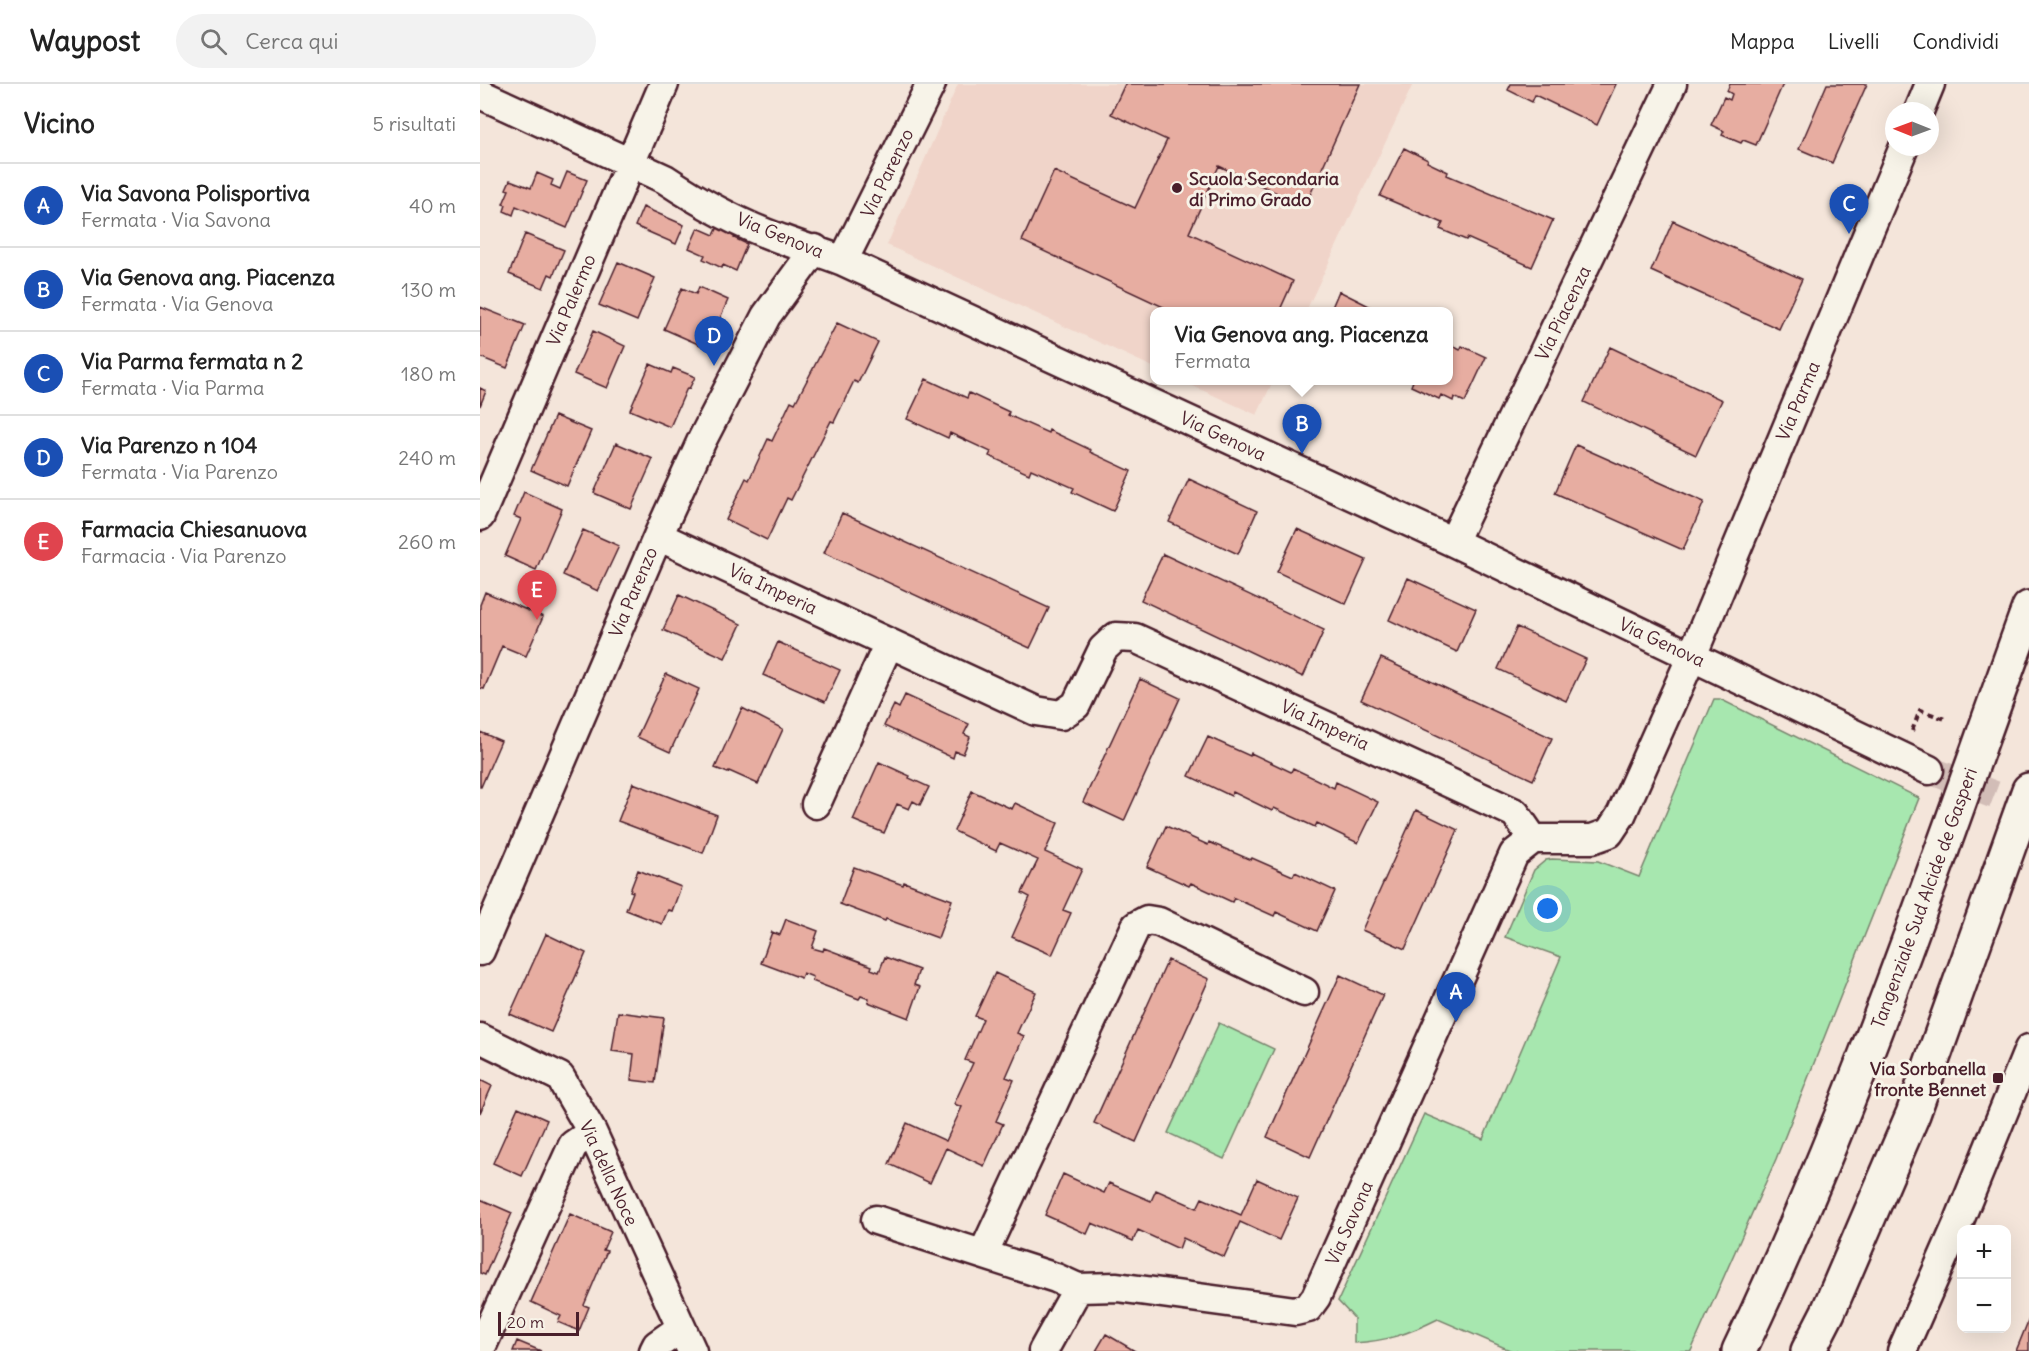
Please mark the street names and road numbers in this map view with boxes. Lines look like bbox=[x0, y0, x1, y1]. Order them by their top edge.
street label: Via Parenzo bbox=[856, 125, 918, 221]
street label: Via Genova bbox=[733, 207, 827, 263]
street label: Via Palermo bbox=[541, 251, 601, 349]
street label: Via Piacenza bbox=[1530, 262, 1596, 364]
street label: Via Parma bbox=[1771, 358, 1825, 444]
street label: Via Genova bbox=[1176, 406, 1270, 466]
street label: Via Parenzo bbox=[604, 543, 662, 641]
street label: Via Imperia bbox=[725, 559, 821, 619]
street label: Via Genova bbox=[1615, 612, 1709, 672]
street label: Via Imperia bbox=[1277, 695, 1373, 755]
street label: Tangenziale Sud Alcide de Gasperi bbox=[1866, 764, 1982, 1032]
street label: Via della Noce bbox=[575, 1117, 643, 1229]
street label: Via Savona bbox=[1320, 1177, 1378, 1269]

